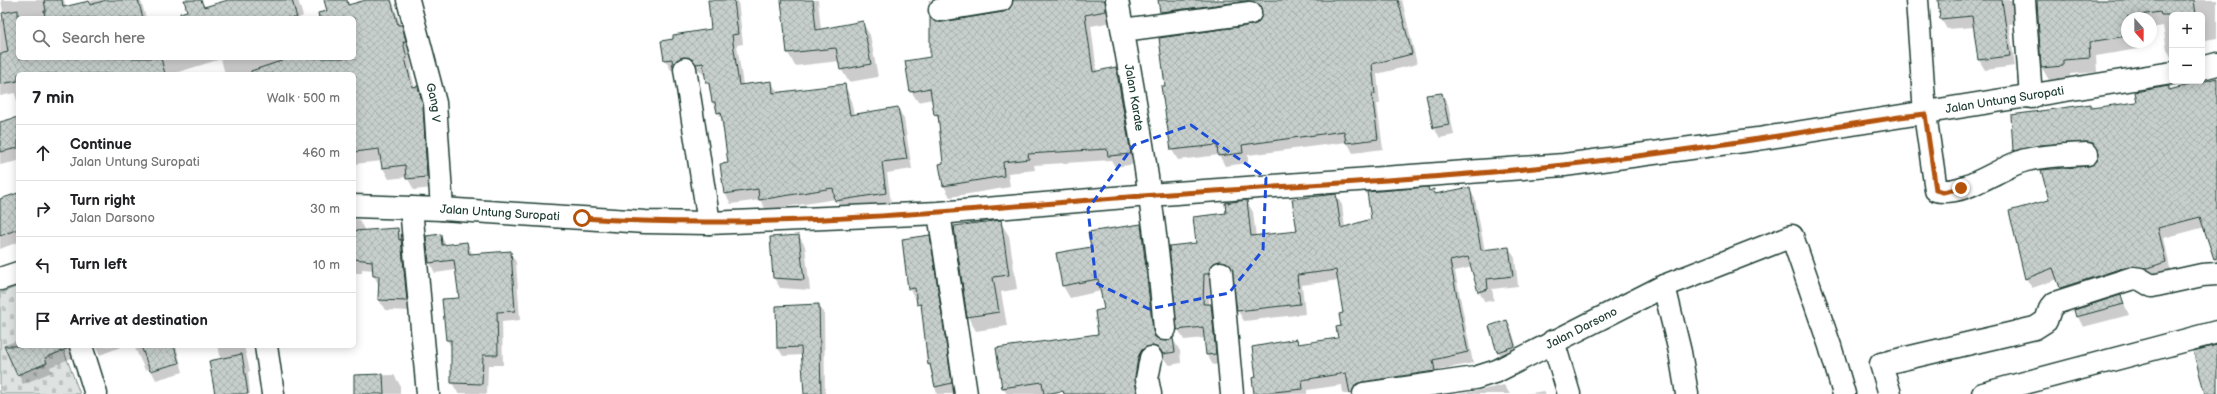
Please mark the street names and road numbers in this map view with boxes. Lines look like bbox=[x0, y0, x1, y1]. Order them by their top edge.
street label: Jalan Karate bbox=[1121, 63, 1147, 132]
street label: Gang V bbox=[422, 81, 443, 124]
street label: Jalan Untung Suropati bbox=[1944, 83, 2065, 117]
street label: Jalan Untung Suropati bbox=[439, 202, 560, 225]
street label: Jalan Darsono bbox=[1543, 304, 1620, 353]

